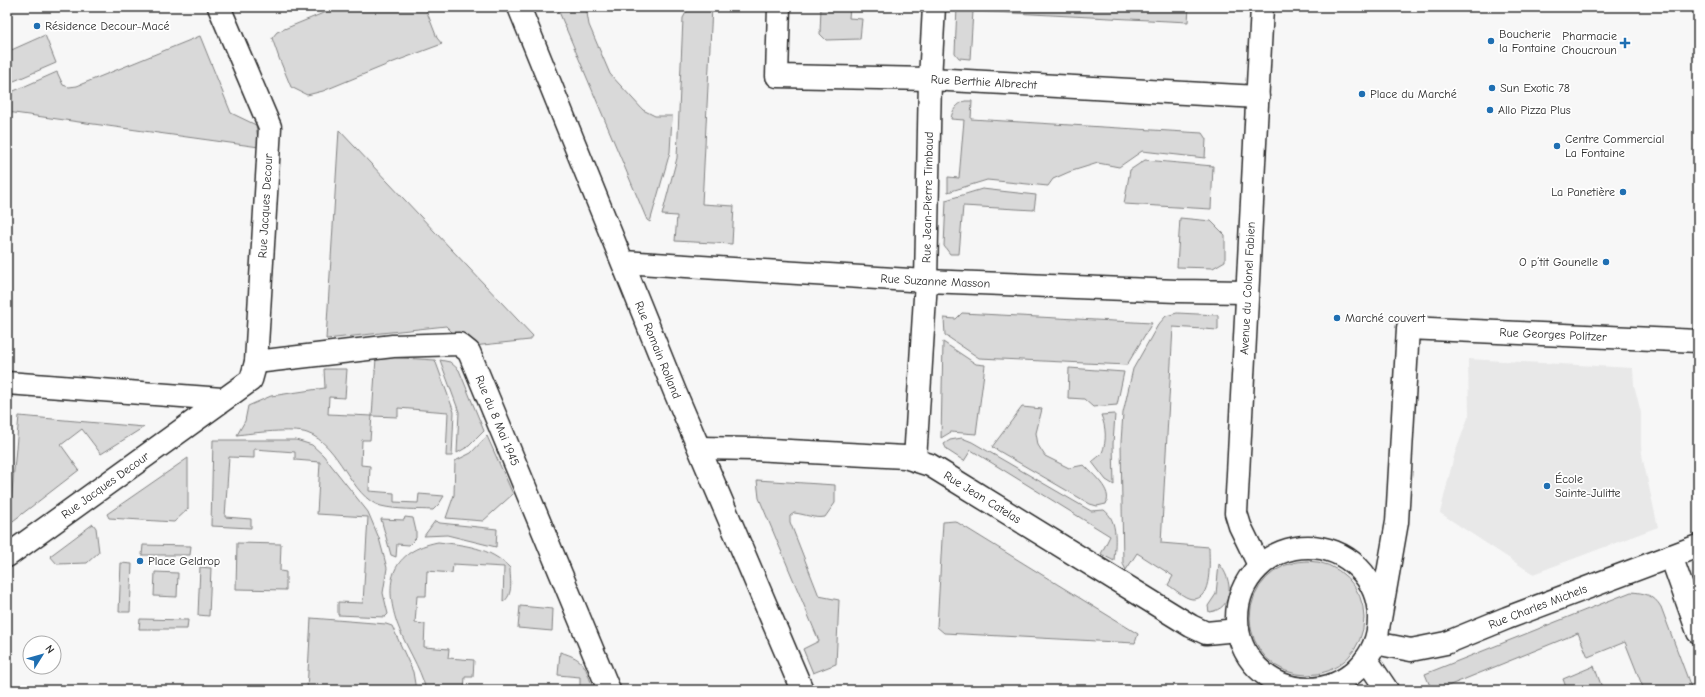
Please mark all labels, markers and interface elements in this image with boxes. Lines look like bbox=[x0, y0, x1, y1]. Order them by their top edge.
place label: Résidence Decour-Macé bbox=[45, 19, 170, 33]
marker: Résidence Decour-Macé bbox=[32, 21, 42, 31]
place label: Boucherie la Fontaine bbox=[1499, 27, 1556, 55]
place label: Pharmacie Choucroun bbox=[1561, 29, 1617, 57]
marker: Boucherie la Fontaine bbox=[1486, 36, 1496, 46]
marker: Pharmacie Choucroun bbox=[1620, 38, 1630, 48]
street label: Rue Berthie Albrecht bbox=[930, 72, 1038, 92]
place label: Sun Exotic 78 bbox=[1500, 81, 1570, 95]
marker: Sun Exotic 78 bbox=[1487, 83, 1497, 93]
place label: Place du Marché bbox=[1370, 87, 1457, 101]
marker: Place du Marché bbox=[1357, 89, 1367, 99]
place label: Allo Pizza Plus bbox=[1498, 103, 1571, 117]
marker: Allo Pizza Plus bbox=[1485, 105, 1495, 115]
street label: Rue Jean-Pierre Timbaud bbox=[919, 132, 936, 263]
place label: Centre Commercial La Fontaine bbox=[1565, 132, 1664, 160]
marker: Centre Commercial La Fontaine bbox=[1552, 141, 1562, 151]
street label: Rue Jacques Decour bbox=[255, 153, 275, 259]
place label: La Panetière bbox=[1551, 185, 1615, 199]
marker: La Panetière bbox=[1618, 187, 1628, 197]
street label: Avenue du Colonel Fabien bbox=[1237, 221, 1258, 355]
place label: O p’tit Gounelle bbox=[1519, 255, 1598, 269]
marker: O p’tit Gounelle bbox=[1601, 257, 1611, 267]
street label: Rue Suzanne Masson bbox=[880, 271, 991, 291]
street label: Rue Romain Rolland bbox=[632, 299, 684, 401]
place label: Marché couvert bbox=[1345, 311, 1426, 325]
marker: Marché couvert bbox=[1332, 313, 1342, 323]
street label: Rue Georges Politzer bbox=[1499, 325, 1607, 344]
street label: Rue du 8 Mai 1945 bbox=[472, 373, 522, 468]
street label: Rue Jacques Decour bbox=[59, 449, 152, 522]
street label: Rue Jean Catelas bbox=[941, 468, 1024, 526]
place label: École Sainte-Julitte bbox=[1555, 472, 1621, 500]
marker: École Sainte-Julitte bbox=[1542, 481, 1552, 491]
place label: Place Geldrop bbox=[148, 554, 220, 568]
marker: Place Geldrop bbox=[135, 556, 145, 566]
street label: Rue Charles Michels bbox=[1486, 581, 1589, 632]
north arrow bbox=[22, 635, 62, 675]
text: N bbox=[42, 643, 57, 656]

